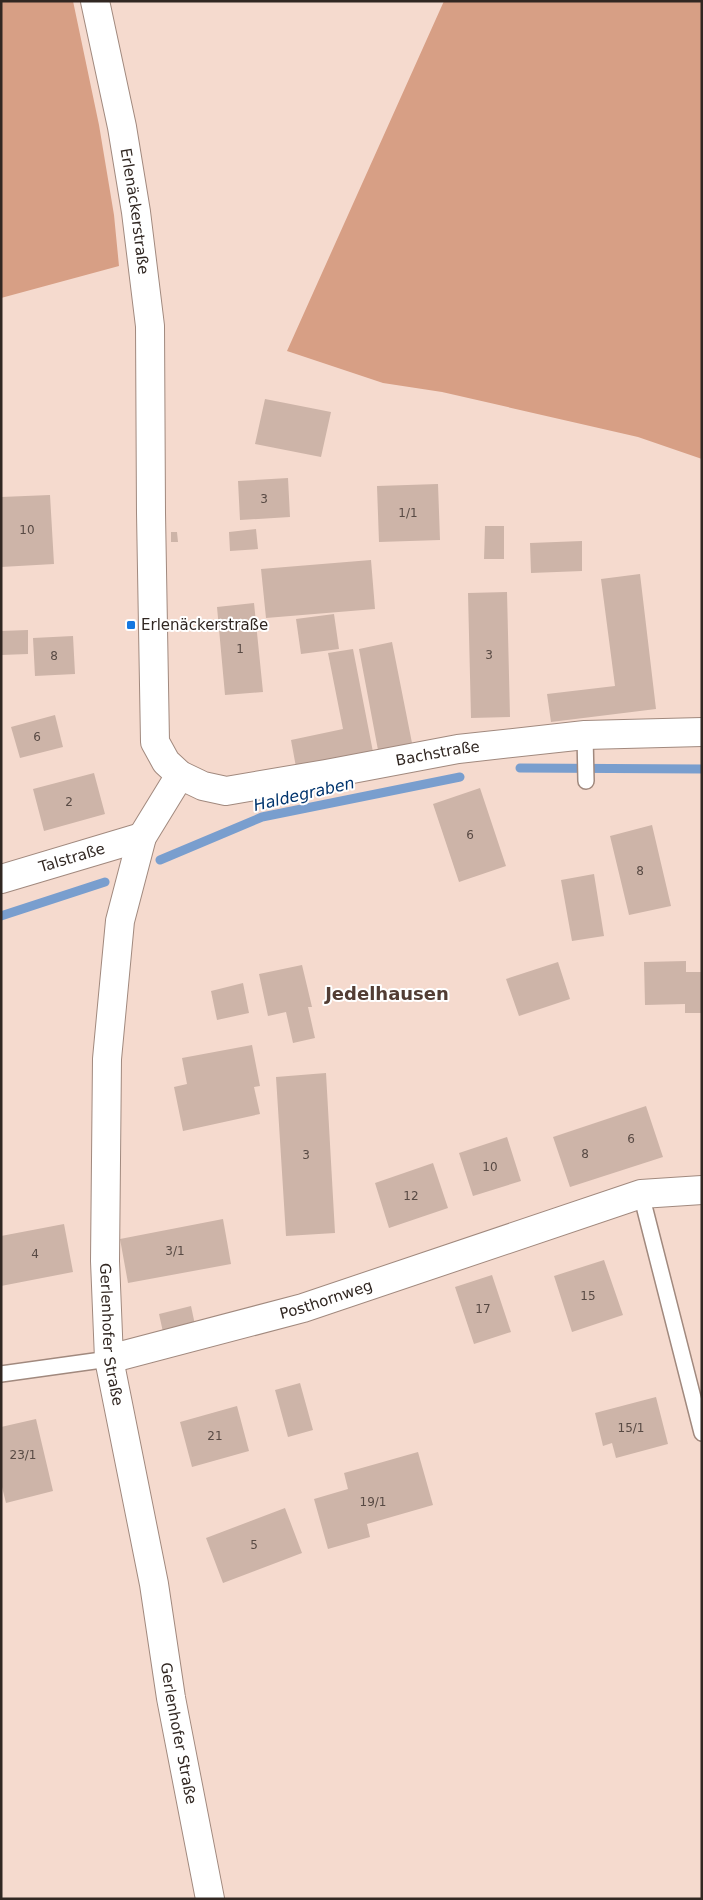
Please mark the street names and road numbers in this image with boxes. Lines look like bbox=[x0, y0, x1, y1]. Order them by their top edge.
street label: Erlenäckerstraße bbox=[117, 147, 153, 275]
street label: Bachstraße bbox=[394, 738, 481, 770]
street label: Talstraße bbox=[36, 840, 107, 876]
street label: Gerlenhofer Straße bbox=[96, 1263, 127, 1407]
street label: Posthornweg bbox=[278, 1276, 375, 1323]
street label: Gerlenhofer Straße bbox=[157, 1661, 200, 1806]

